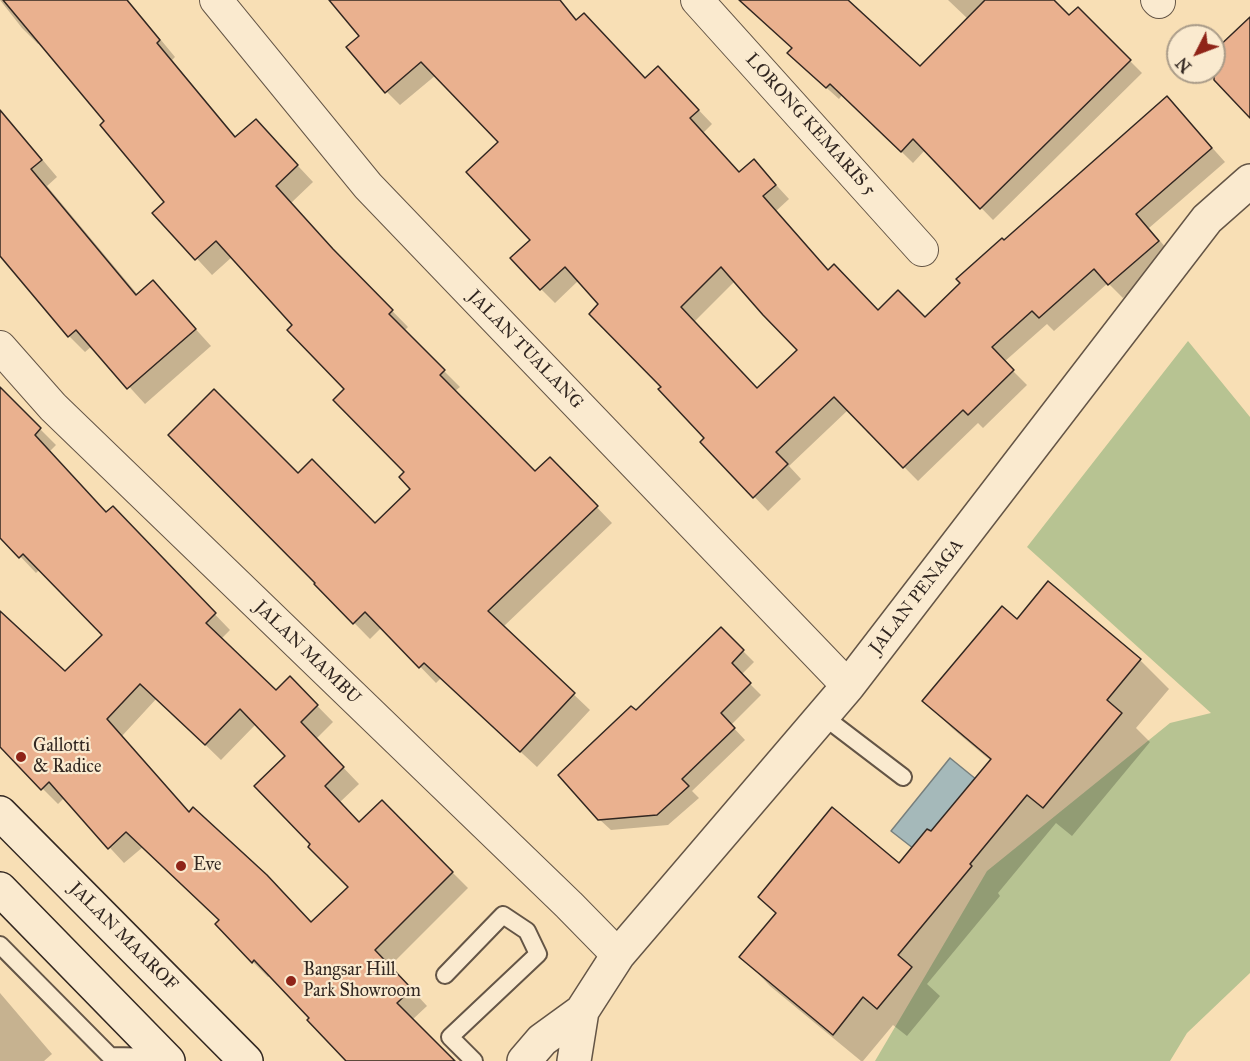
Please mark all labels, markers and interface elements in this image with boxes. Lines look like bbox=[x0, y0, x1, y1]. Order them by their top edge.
north arrow bbox=[1166, 24, 1226, 84]
street label: LORONG KEMARIS 5 bbox=[740, 49, 880, 201]
text: N bbox=[1172, 54, 1195, 76]
street label: JALAN TUALANG bbox=[463, 286, 587, 414]
street label: JALAN PENAGA bbox=[866, 535, 968, 659]
street label: JALAN MAMBU bbox=[249, 597, 365, 709]
place label: Gallotti & Radice bbox=[33, 736, 101, 778]
marker: Gallotti & Radice bbox=[14, 750, 28, 764]
place label: Eve bbox=[193, 855, 221, 877]
marker: Eve bbox=[174, 859, 188, 873]
street label: JALAN MAAROF bbox=[64, 878, 182, 996]
place label: Bangsar Hill Park Showroom bbox=[303, 960, 421, 1002]
marker: Bangsar Hill Park Showroom bbox=[284, 974, 298, 988]

